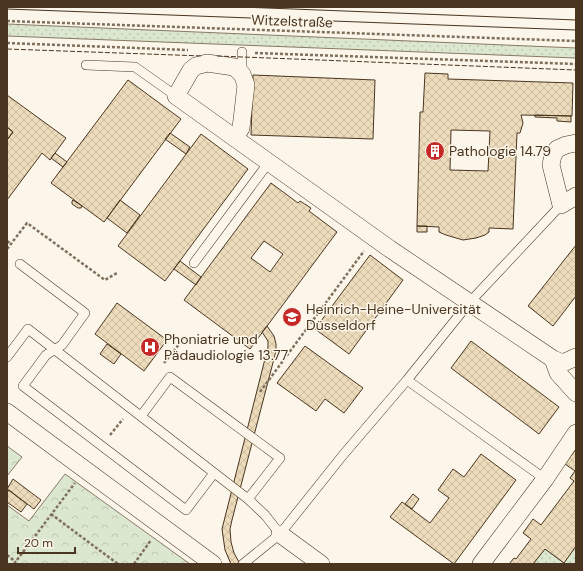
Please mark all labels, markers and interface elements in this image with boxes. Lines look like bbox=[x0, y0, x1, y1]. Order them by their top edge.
street label: Witzelstraße bbox=[251, 11, 333, 31]
building icon: Pathologie 14.79 bbox=[424, 140, 446, 162]
place label: Pathologie 14.79 bbox=[449, 142, 551, 160]
place label: Heinrich-Heine-Universität Düsseldorf bbox=[306, 300, 481, 334]
school or university icon: Heinrich-Heine-Universität Düsseldorf bbox=[281, 306, 303, 328]
place label: Phoniatrie und Pädaudiologie 13.77 bbox=[164, 330, 288, 364]
hospital icon: Phoniatrie und Pädaudiologie 13.77 bbox=[139, 336, 161, 358]
scale bar bbox=[18, 529, 75, 555]
text: 20 m bbox=[24, 535, 53, 551]

